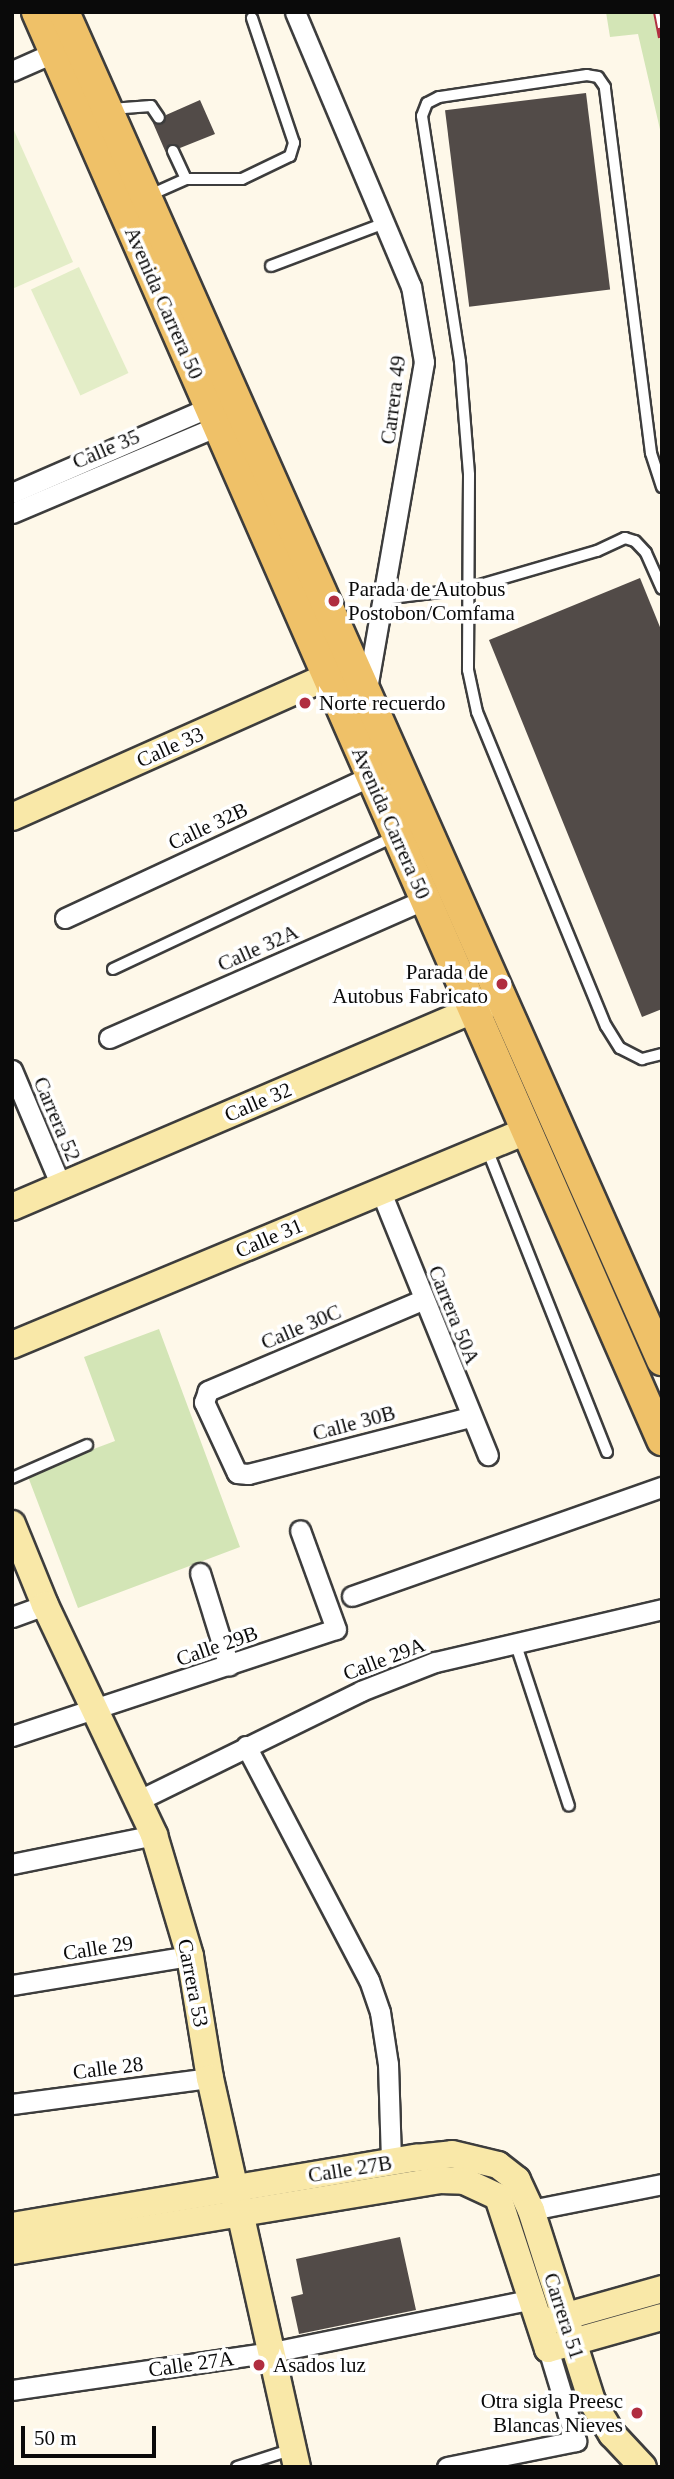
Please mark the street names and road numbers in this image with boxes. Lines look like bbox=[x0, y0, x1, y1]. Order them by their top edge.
street label: Avenida Carrera 50 bbox=[119, 223, 209, 383]
street label: Carrera 49 bbox=[375, 354, 411, 446]
street label: Calle 35 bbox=[69, 424, 143, 474]
street label: Calle 33 bbox=[133, 721, 207, 773]
street label: Avenida Carrera 50 bbox=[346, 743, 436, 903]
street label: Calle 32B bbox=[164, 797, 252, 855]
street label: Calle 32A bbox=[214, 919, 302, 977]
street label: Carrera 52 bbox=[28, 1073, 86, 1165]
street label: Calle 32 bbox=[221, 1077, 295, 1127]
street label: Calle 31 bbox=[232, 1213, 306, 1263]
street label: Carrera 50A bbox=[423, 1262, 485, 1368]
street label: Calle 30C bbox=[257, 1299, 345, 1355]
street label: Calle 30B bbox=[310, 1400, 398, 1446]
street label: Calle 29B bbox=[173, 1620, 261, 1672]
street label: Calle 29A bbox=[339, 1632, 429, 1686]
street label: Calle 29 bbox=[61, 1930, 135, 1966]
street label: Carrera 53 bbox=[172, 1937, 214, 2029]
street label: Calle 28 bbox=[71, 2051, 145, 2085]
street label: Calle 27B bbox=[306, 2150, 394, 2188]
street label: Carrera 51 bbox=[538, 2270, 590, 2362]
street label: Calle 27A bbox=[147, 2346, 235, 2382]

